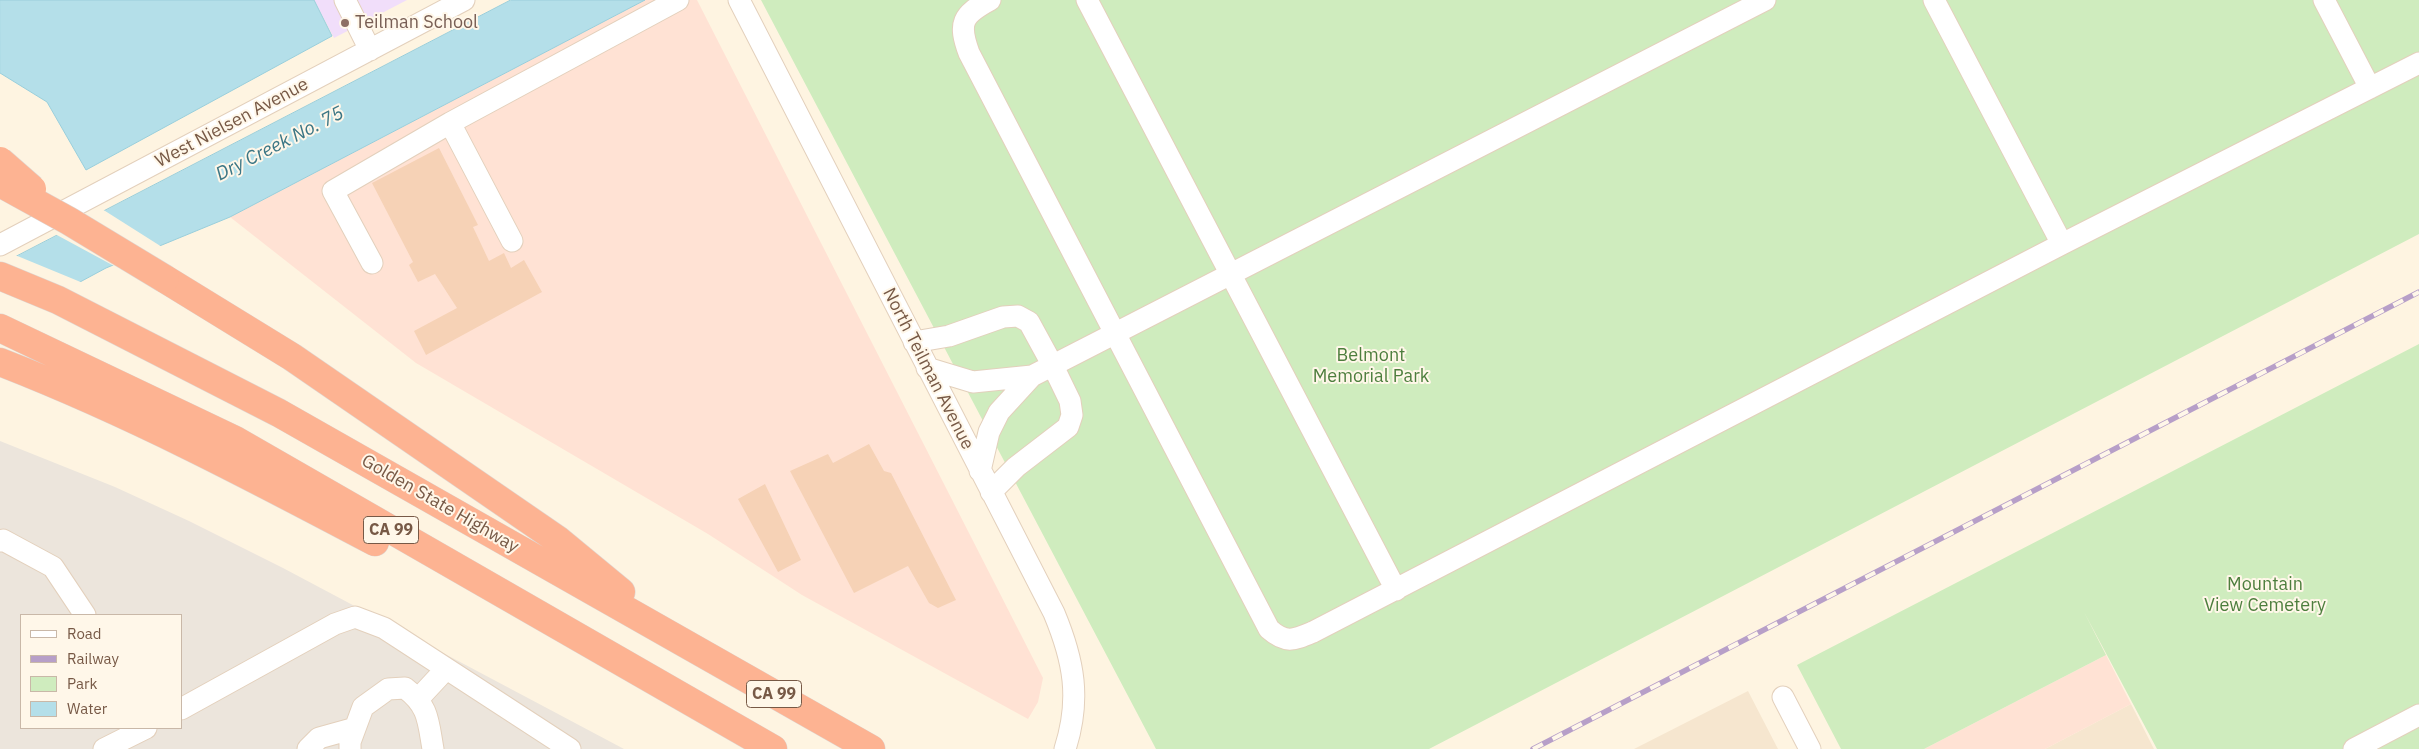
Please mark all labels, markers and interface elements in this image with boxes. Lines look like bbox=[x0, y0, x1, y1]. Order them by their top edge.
place label: Teilman School bbox=[355, 12, 478, 34]
marker: Teilman School bbox=[339, 17, 351, 29]
street label: West Nielsen Avenue bbox=[152, 74, 312, 172]
water label: Dry Creek No. 75 bbox=[212, 102, 348, 186]
street label: North Teilman Avenue bbox=[878, 285, 978, 453]
park label: Belmont Memorial Park bbox=[1313, 345, 1429, 388]
street label: Golden State Highway bbox=[357, 450, 523, 558]
road number: CA 99 bbox=[364, 516, 418, 544]
park label: Mountain View Cemetery bbox=[2204, 574, 2326, 616]
legend bbox=[20, 614, 182, 729]
text: Road bbox=[67, 624, 102, 643]
text: Railway bbox=[67, 649, 119, 668]
text: Park bbox=[67, 674, 97, 693]
road number: CA 99 bbox=[746, 681, 802, 708]
text: Water bbox=[67, 699, 107, 718]

